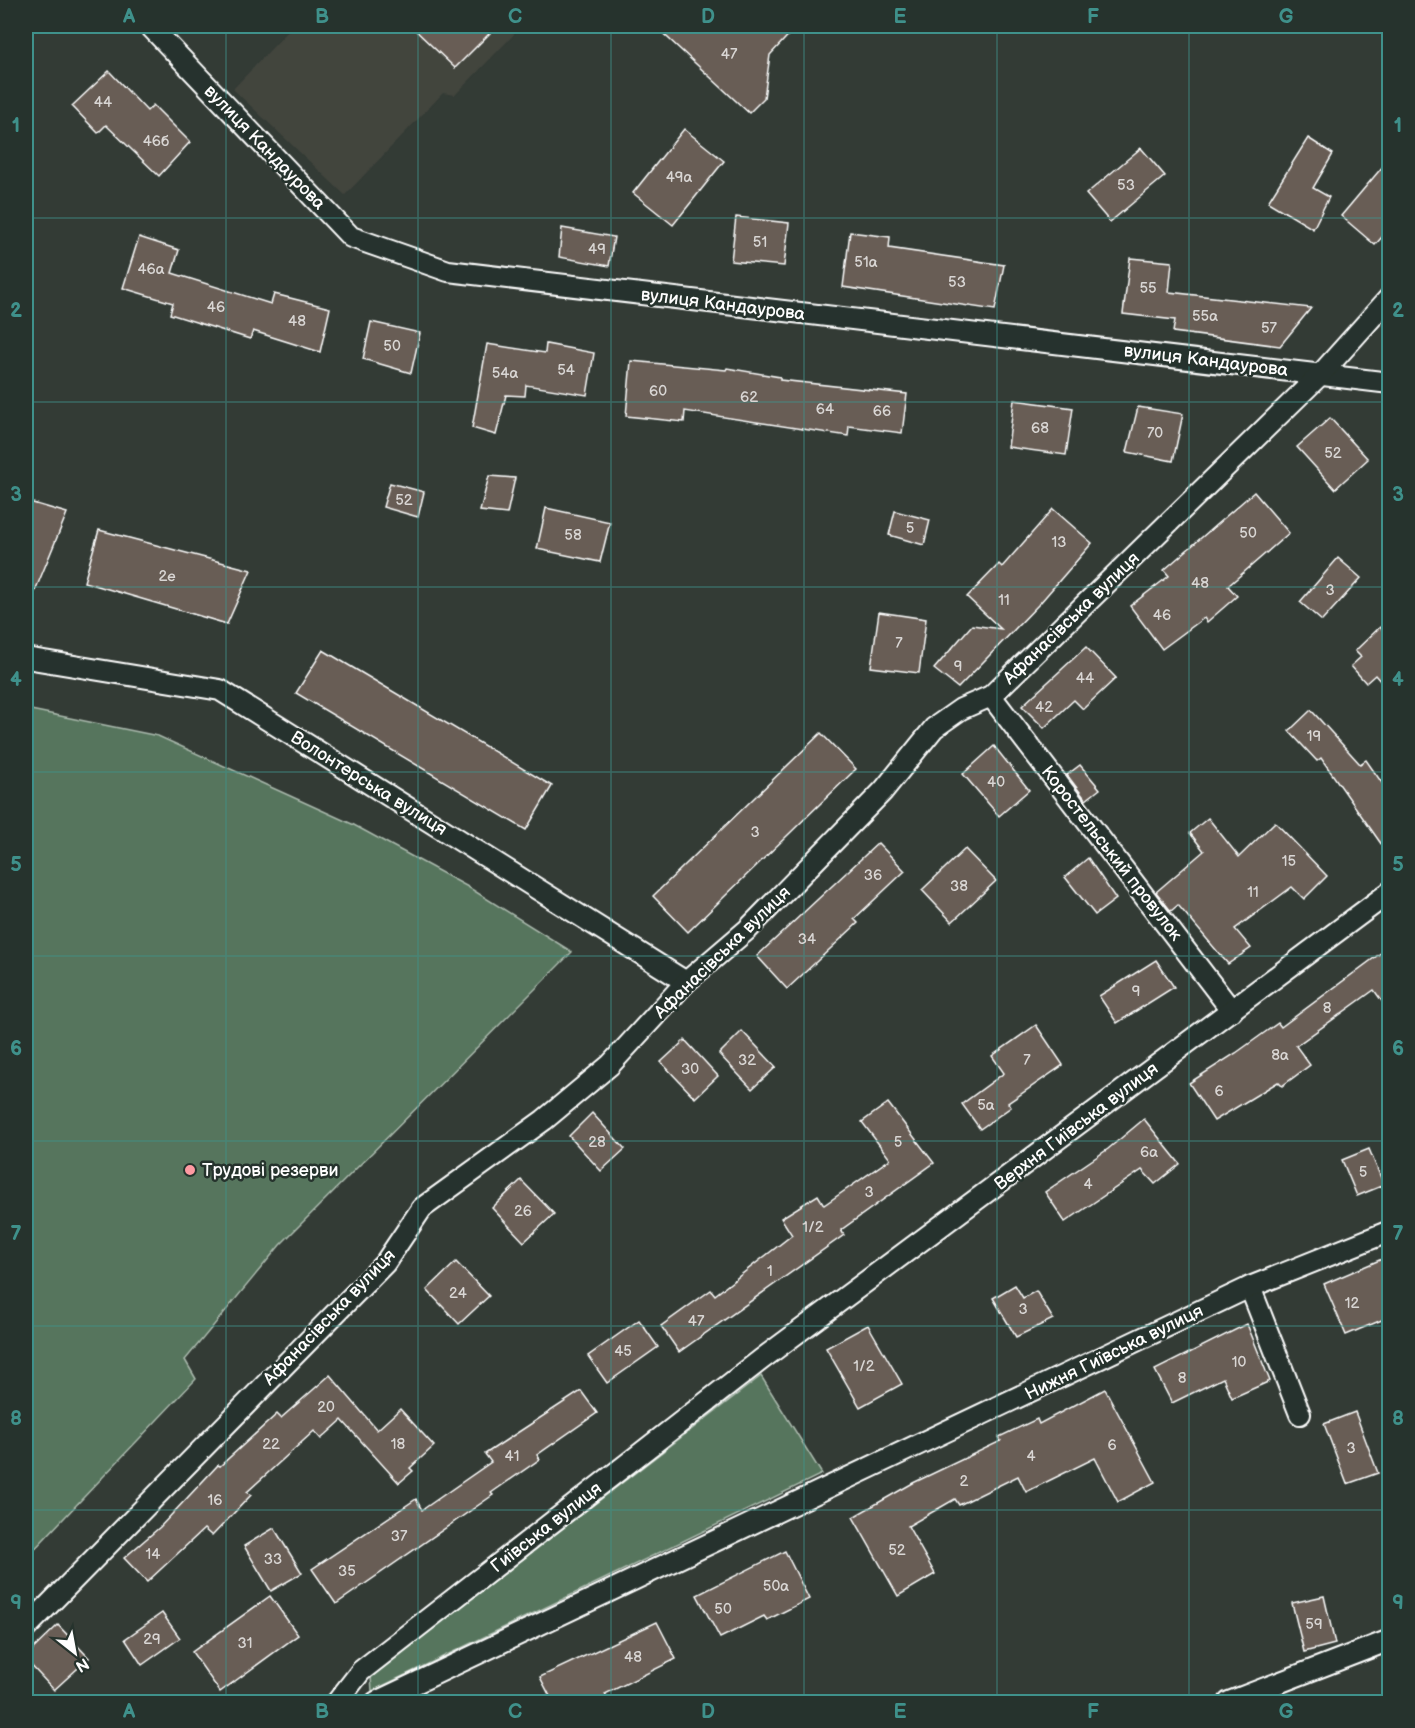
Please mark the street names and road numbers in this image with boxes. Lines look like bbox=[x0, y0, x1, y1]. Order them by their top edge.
street label: вулиця Кандаурова bbox=[200, 81, 330, 214]
street label: вулиця Кандаурова bbox=[640, 284, 807, 325]
street label: вулиця Кандаурова bbox=[1123, 340, 1290, 381]
street label: Афанасівська вулиця bbox=[998, 548, 1144, 690]
street label: Волонтерська вулиця bbox=[287, 727, 451, 840]
street label: Коростельський провулок bbox=[1037, 762, 1187, 945]
street label: Афанасівська вулиця bbox=[649, 882, 795, 1024]
street label: Верхня Гиївська вулиця bbox=[990, 1058, 1162, 1195]
street label: Афанасівська вулиця bbox=[258, 1245, 400, 1391]
street label: Нижня Гиївська вулиця bbox=[1022, 1300, 1207, 1405]
street label: Гиївська вулиця bbox=[487, 1478, 606, 1577]

